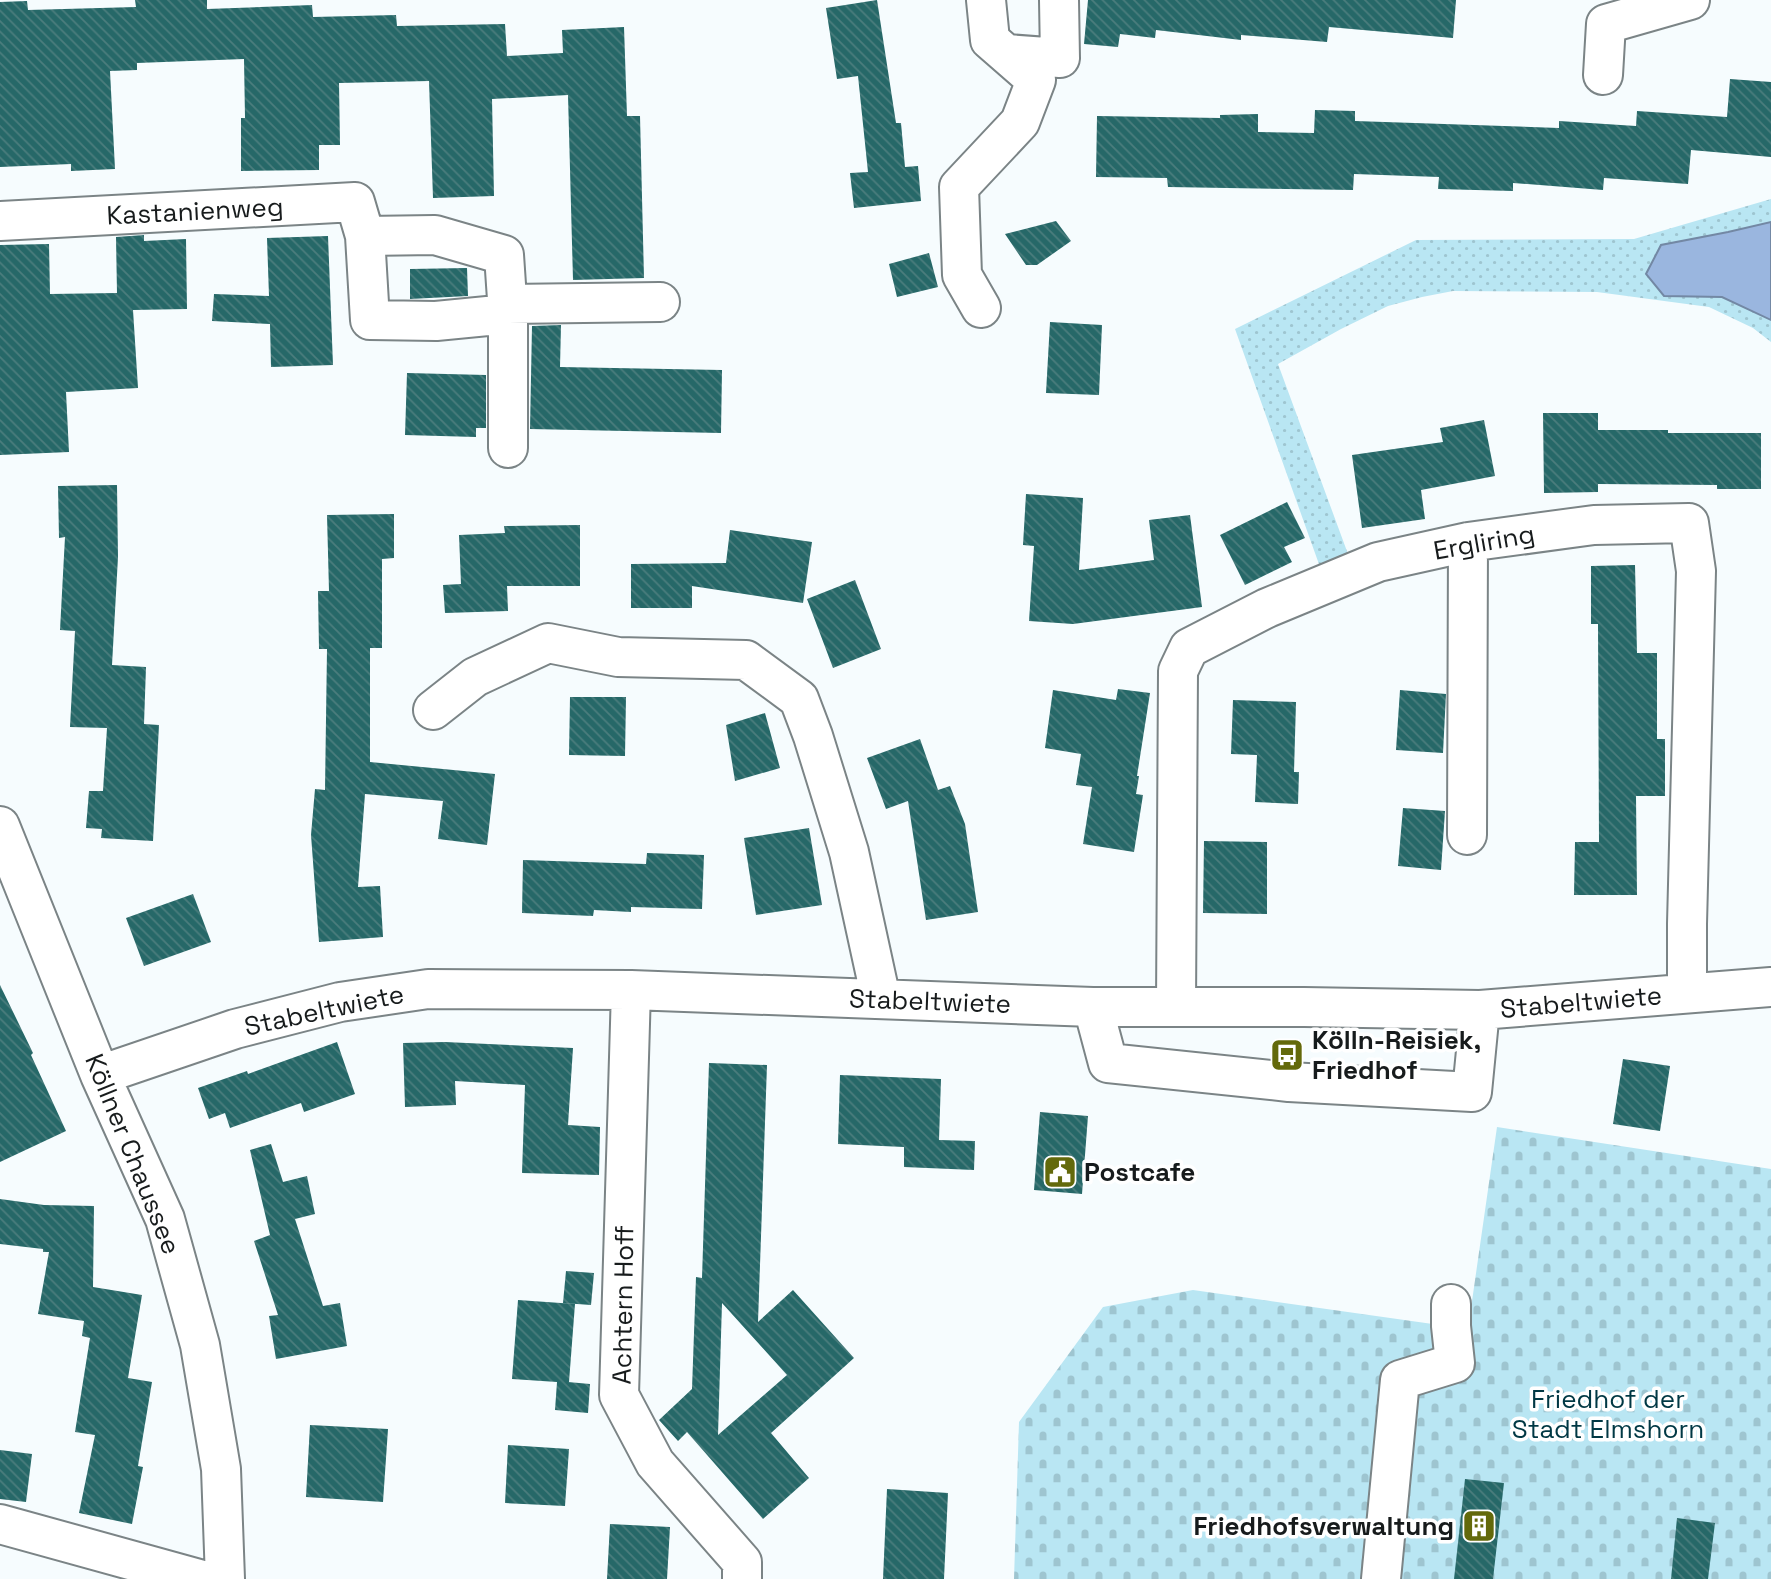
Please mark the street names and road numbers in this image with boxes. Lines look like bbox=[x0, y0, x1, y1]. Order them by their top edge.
street label: Kastanienweg bbox=[106, 189, 284, 233]
street label: Ergliring bbox=[1431, 516, 1537, 568]
street label: Stabeltwiete bbox=[241, 977, 407, 1043]
street label: Stabeltwiete bbox=[1499, 978, 1663, 1026]
street label: Stabeltwiete bbox=[848, 981, 1012, 1021]
street label: Köllner Chaussee bbox=[77, 1049, 189, 1259]
street label: Achtern Hoff bbox=[605, 1225, 641, 1385]

